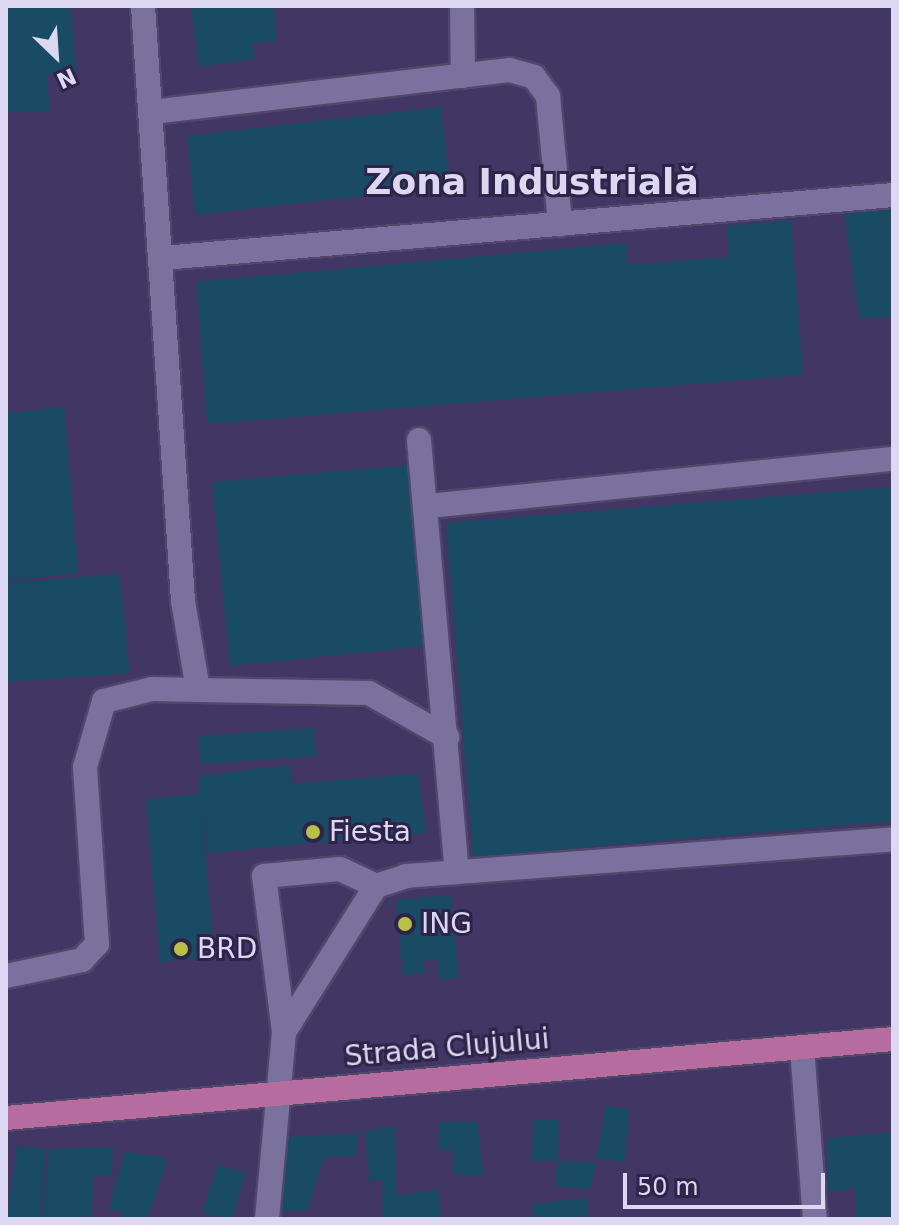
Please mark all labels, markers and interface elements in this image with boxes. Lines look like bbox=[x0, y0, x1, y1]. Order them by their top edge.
north arrow bbox=[16, 16, 96, 96]
text: N bbox=[53, 63, 80, 93]
district label: Zona Industrială bbox=[365, 160, 699, 204]
place label: Fiesta bbox=[329, 815, 411, 849]
marker: Fiesta bbox=[304, 823, 322, 841]
place label: ING bbox=[421, 907, 472, 941]
marker: ING bbox=[396, 915, 414, 933]
place label: BRD bbox=[197, 932, 257, 966]
marker: BRD bbox=[172, 940, 190, 958]
street label: Strada Clujului bbox=[343, 1022, 551, 1074]
scale bar bbox=[627, 1157, 829, 1207]
text: 50 m bbox=[637, 1173, 699, 1201]

